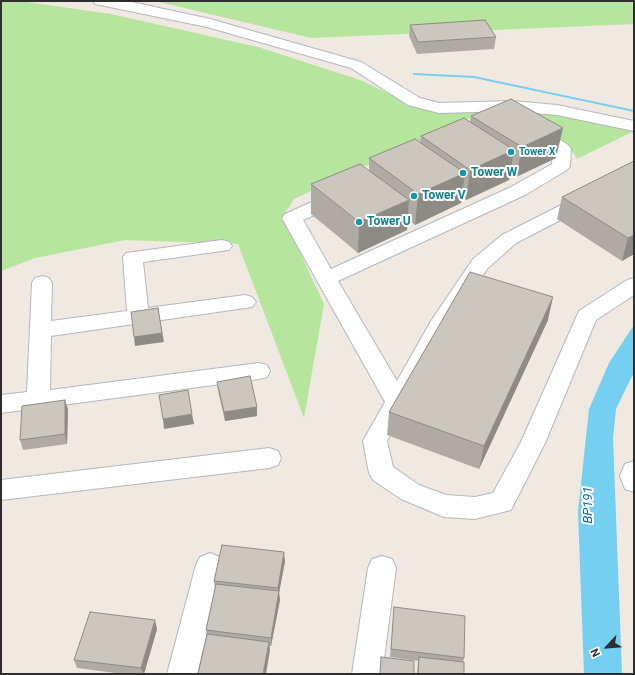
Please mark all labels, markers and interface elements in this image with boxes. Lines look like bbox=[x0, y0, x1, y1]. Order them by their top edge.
place label: Tower X bbox=[519, 146, 555, 158]
marker: Tower X bbox=[506, 147, 516, 157]
place label: Tower W bbox=[471, 166, 517, 180]
marker: Tower W bbox=[458, 168, 468, 178]
place label: Tower V bbox=[422, 189, 466, 203]
marker: Tower V bbox=[409, 191, 419, 201]
place label: Tower U bbox=[367, 215, 411, 229]
marker: Tower U bbox=[354, 217, 364, 227]
water label: BP191 bbox=[581, 486, 597, 524]
north arrow bbox=[587, 627, 627, 667]
text: N bbox=[588, 646, 603, 659]

